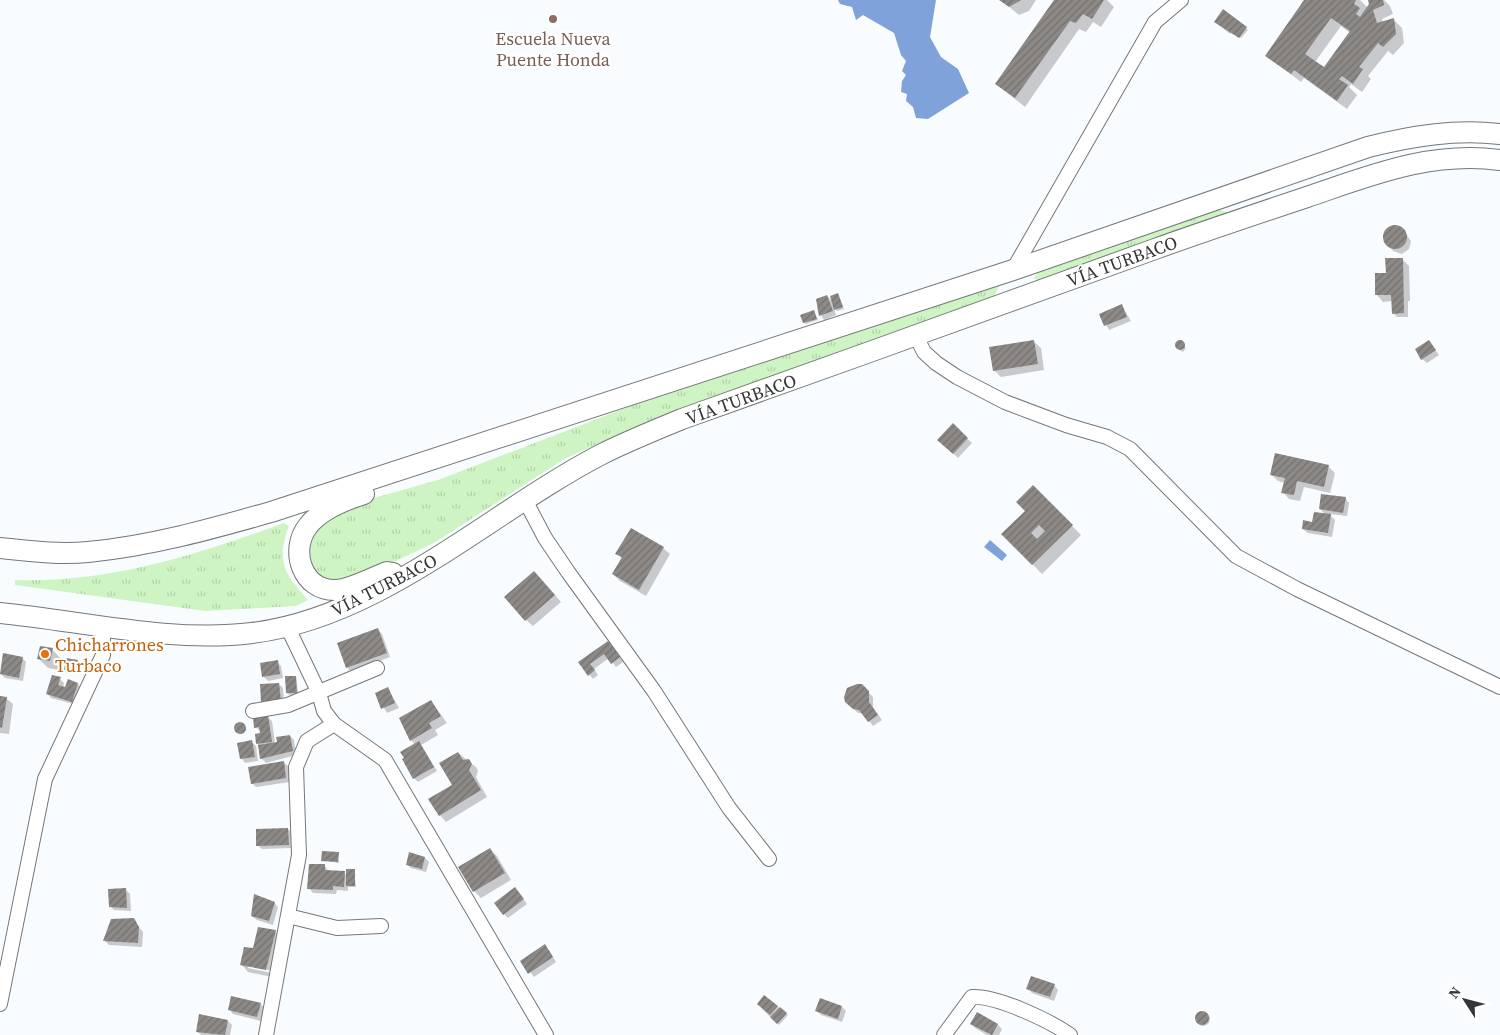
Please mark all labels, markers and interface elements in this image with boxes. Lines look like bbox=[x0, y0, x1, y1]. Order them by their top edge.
marker: Escuela Nueva Puente Honda bbox=[547, 13, 559, 25]
place label: Escuela Nueva Puente Honda bbox=[495, 26, 612, 72]
street label: VÍA TURBACO bbox=[1063, 229, 1181, 293]
street label: VÍA TURBACO bbox=[682, 367, 800, 431]
street label: VÍA TURBACO bbox=[327, 548, 441, 622]
place label: Chicharrones Turbaco bbox=[55, 632, 164, 678]
marker: Chicharrones Turbaco bbox=[39, 648, 51, 660]
north arrow bbox=[1440, 975, 1490, 1025]
text: N bbox=[1443, 982, 1466, 1002]

